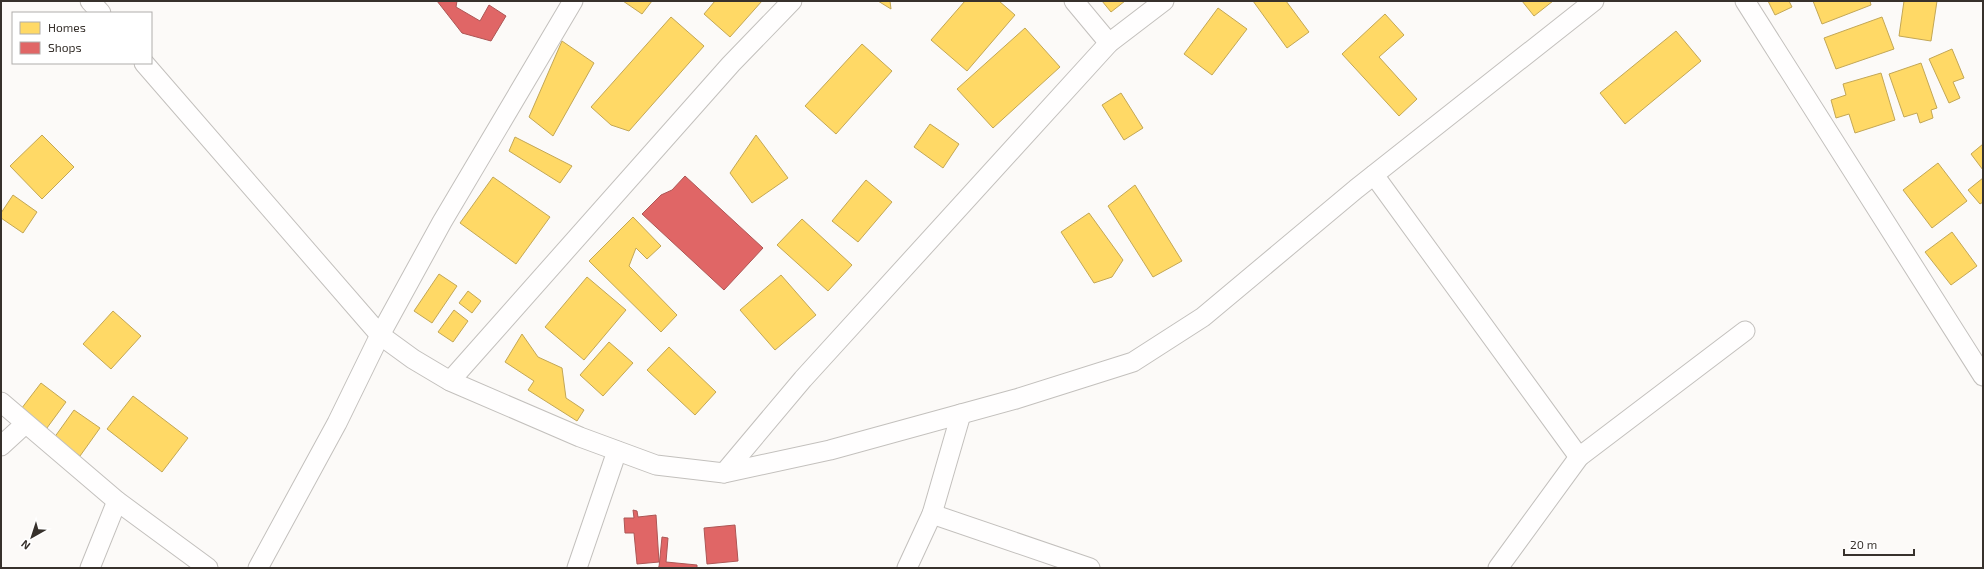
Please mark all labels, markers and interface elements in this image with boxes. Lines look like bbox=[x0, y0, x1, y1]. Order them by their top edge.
legend bbox=[12, 12, 152, 64]
text: Homes bbox=[48, 20, 86, 34]
text: Shops bbox=[48, 40, 82, 54]
north arrow bbox=[12, 517, 52, 557]
scale bar bbox=[1844, 531, 1914, 557]
text: 20 m bbox=[1850, 537, 1877, 551]
text: N bbox=[18, 538, 33, 553]

